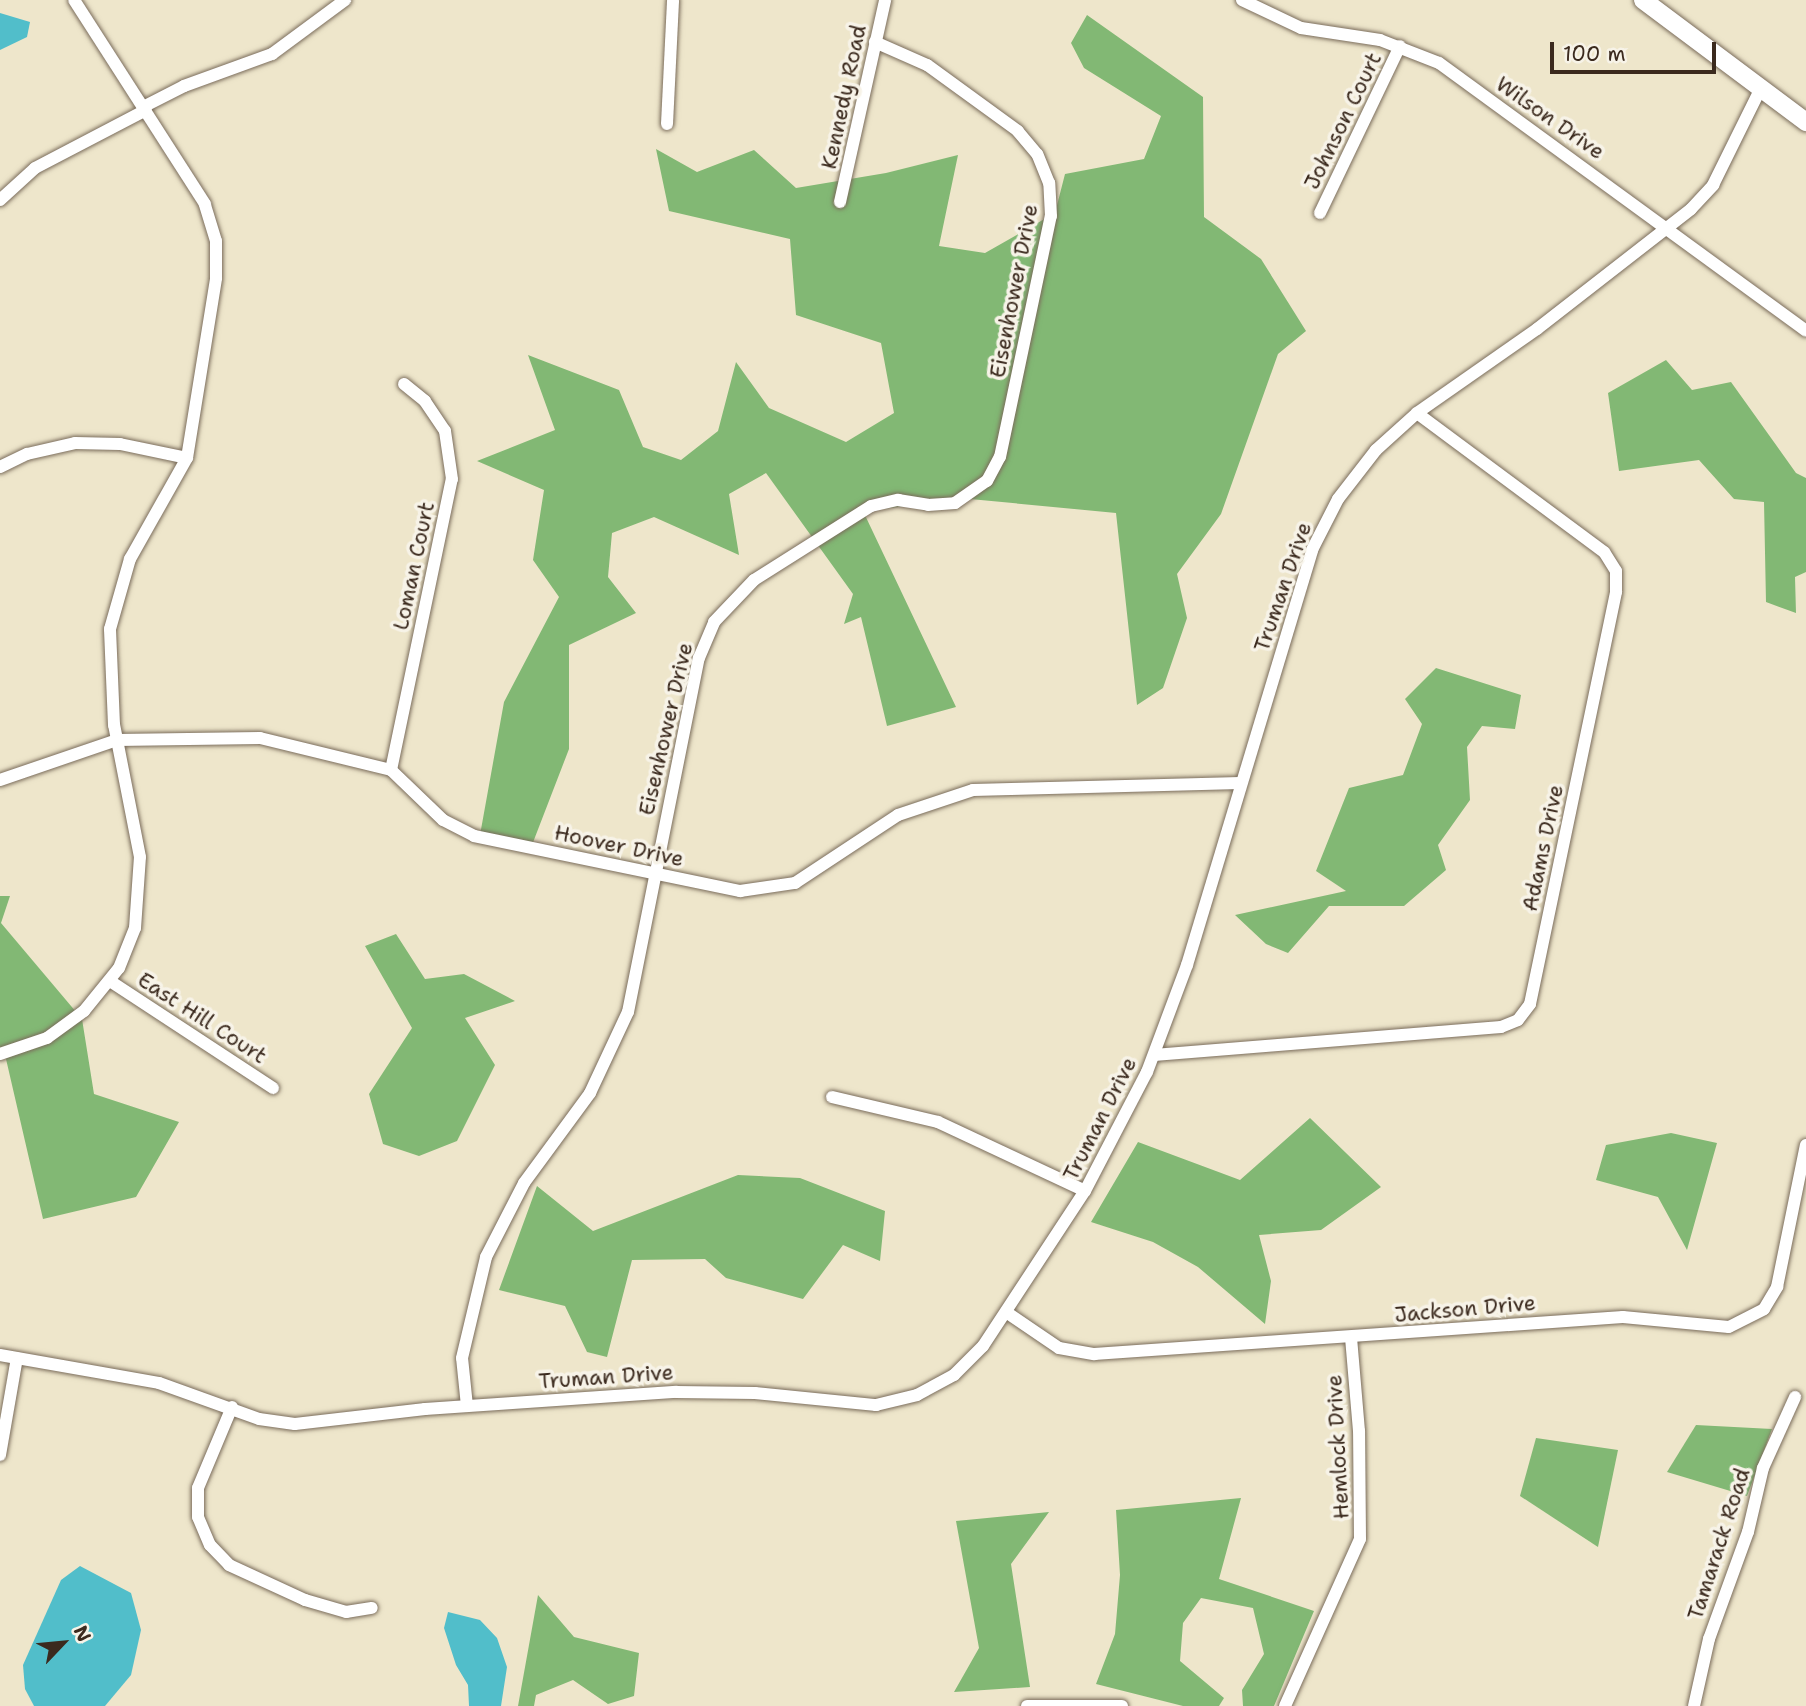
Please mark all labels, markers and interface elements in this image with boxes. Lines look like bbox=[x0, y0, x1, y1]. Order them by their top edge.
street label: Kennedy Road bbox=[816, 23, 872, 171]
scale bar bbox=[1554, 28, 1720, 72]
text: 100 m bbox=[1563, 40, 1626, 68]
street label: Johnson Court bbox=[1299, 49, 1387, 193]
street label: Wilson Drive bbox=[1491, 71, 1609, 165]
street label: Eisenhower Drive bbox=[985, 202, 1043, 380]
street label: Loman Court bbox=[388, 500, 440, 632]
street label: Truman Drive bbox=[1249, 519, 1317, 655]
street label: Eisenhower Drive bbox=[634, 640, 698, 818]
street label: Adams Drive bbox=[1517, 782, 1569, 914]
street label: Hoover Drive bbox=[552, 820, 686, 872]
street label: East Hill Court bbox=[133, 967, 271, 1069]
street label: Truman Drive bbox=[1058, 1053, 1142, 1185]
street label: Jackson Drive bbox=[1393, 1290, 1537, 1328]
street label: Truman Drive bbox=[538, 1360, 674, 1394]
street label: Hemlock Drive bbox=[1322, 1374, 1354, 1520]
street label: Tamarack Road bbox=[1683, 1465, 1755, 1623]
north arrow bbox=[28, 1608, 98, 1678]
text: N bbox=[68, 1621, 97, 1646]

